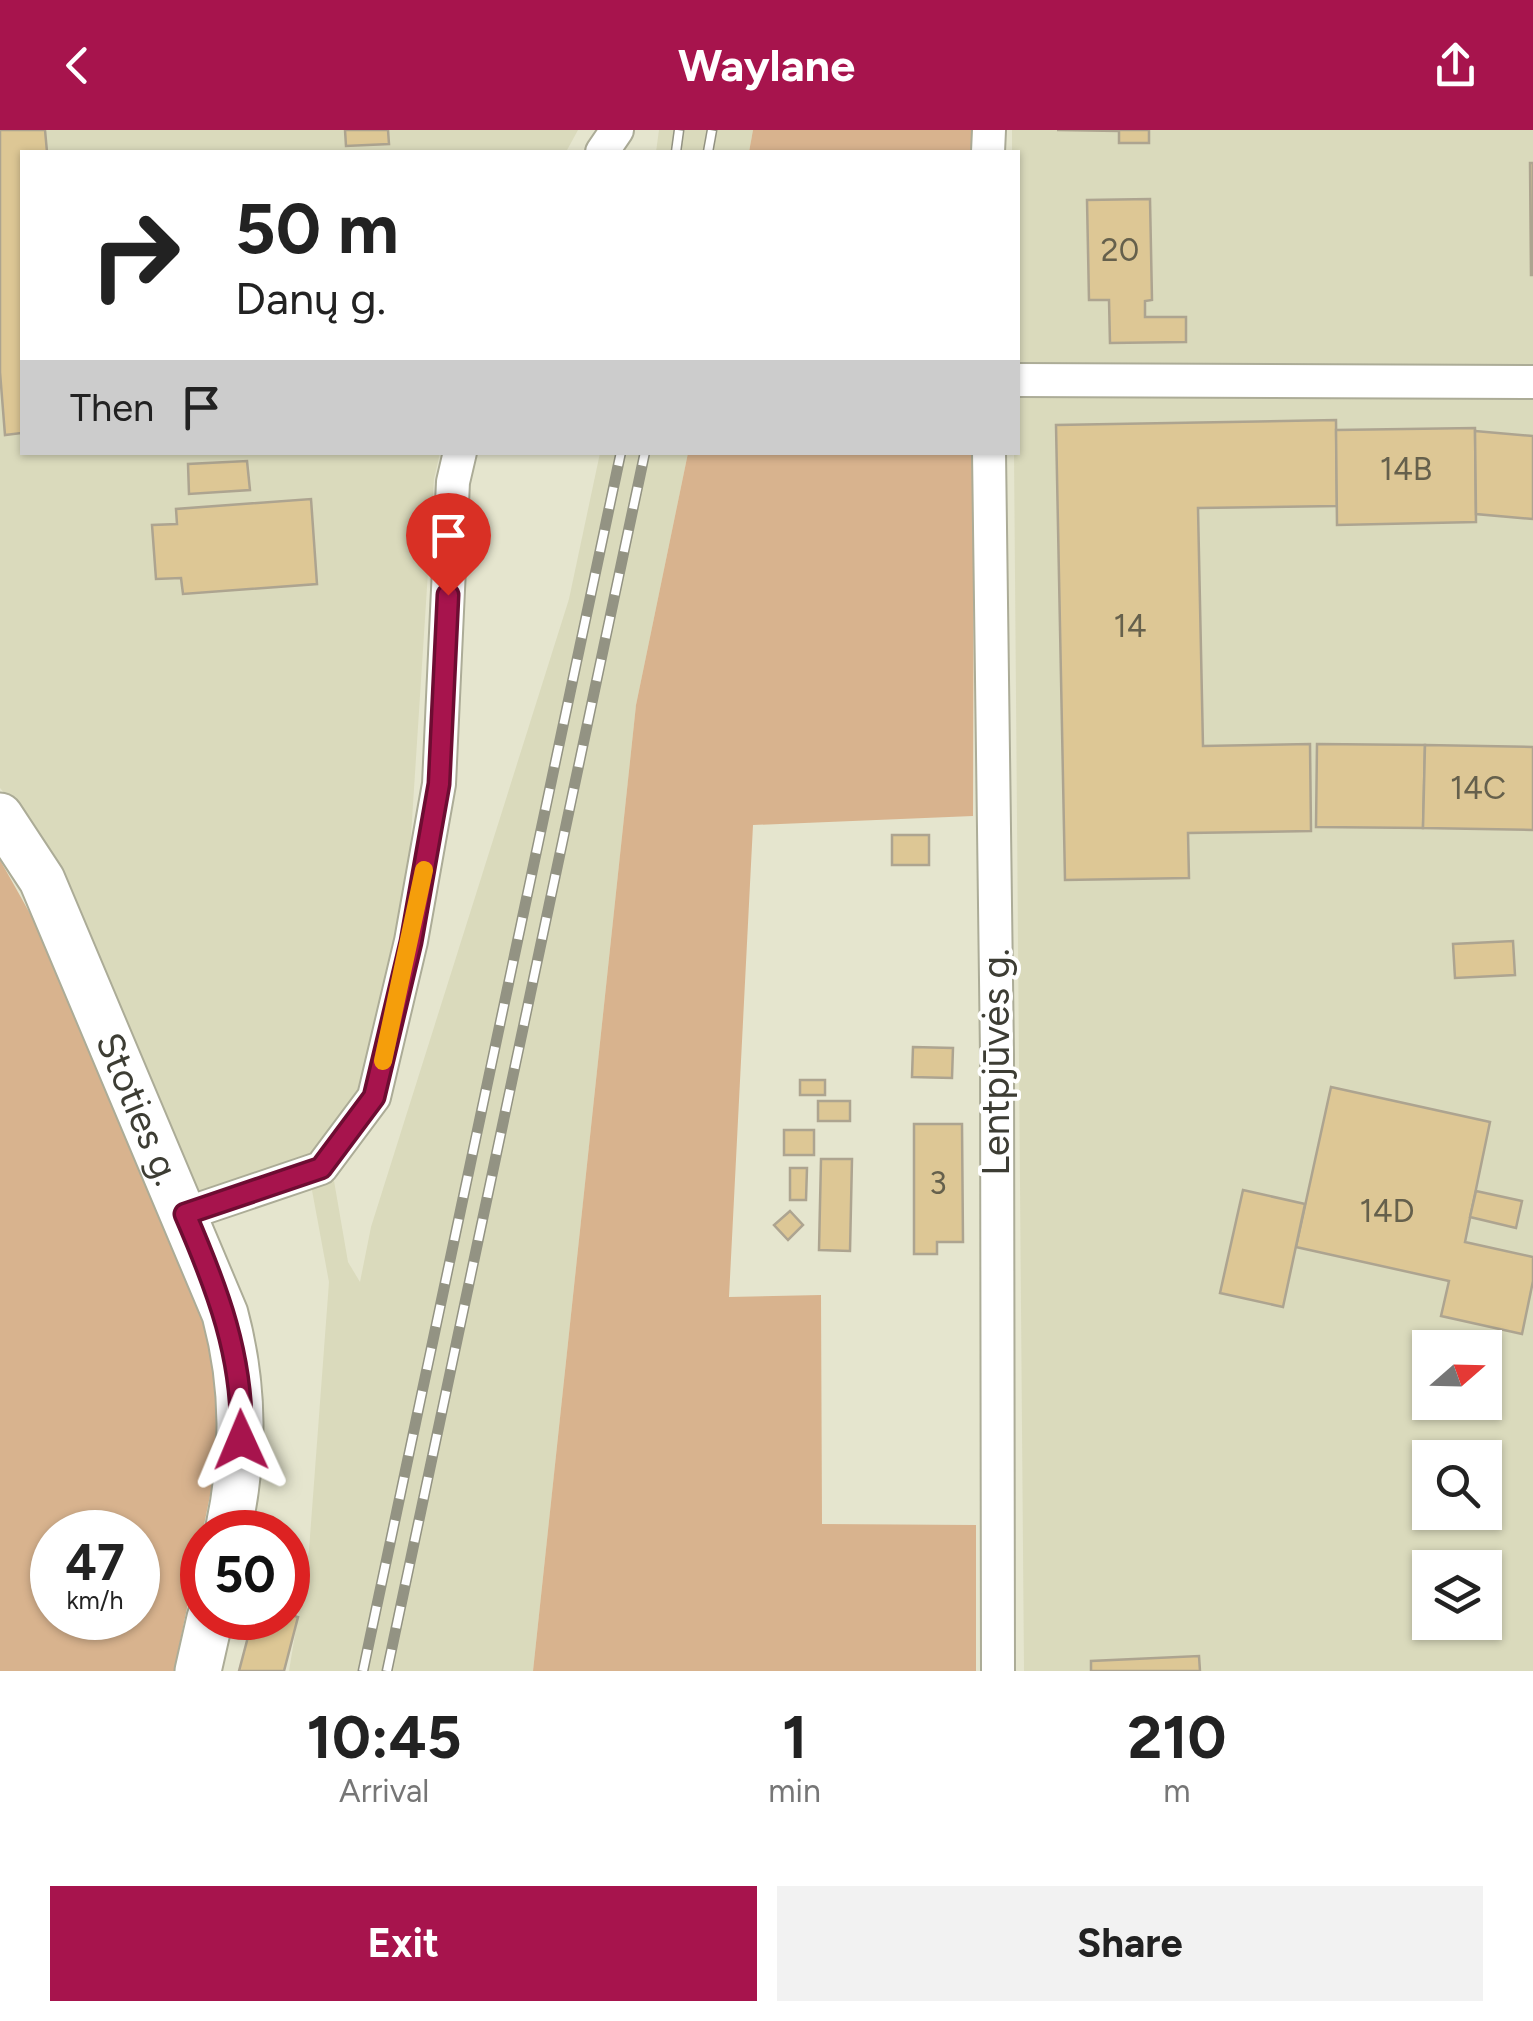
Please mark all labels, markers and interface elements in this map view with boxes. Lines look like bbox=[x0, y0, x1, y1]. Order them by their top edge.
icon: back bbox=[50, 38, 105, 93]
text: Waylane bbox=[678, 38, 855, 92]
icon: share bbox=[1428, 38, 1483, 93]
text: 50 m bbox=[235, 186, 399, 271]
icon: right bbox=[70, 190, 200, 320]
house number: 20 bbox=[1101, 231, 1139, 269]
text: Danų g. bbox=[235, 271, 386, 325]
icon: arrive bbox=[174, 380, 229, 435]
text: Then bbox=[70, 385, 154, 431]
house number: 14B bbox=[1380, 450, 1432, 488]
pin bbox=[406, 493, 491, 596]
icon: arrive bbox=[421, 508, 476, 563]
house number: 14 bbox=[1113, 607, 1147, 645]
house number: 14C bbox=[1450, 769, 1506, 807]
street label: Lentpjūvės g. bbox=[973, 948, 1019, 1176]
street label: Stoties g. bbox=[86, 1026, 191, 1192]
house number: 3 bbox=[929, 1164, 947, 1202]
house number: 14D bbox=[1359, 1192, 1415, 1230]
north arrow bbox=[1412, 1330, 1502, 1420]
map controls bbox=[1412, 1330, 1502, 1640]
position arrow bbox=[189, 1388, 293, 1492]
button: search bbox=[1412, 1440, 1502, 1530]
speed limit sign: 50 bbox=[180, 1510, 310, 1640]
text: 47 bbox=[65, 1532, 125, 1593]
button: layers bbox=[1412, 1550, 1502, 1640]
text: km/h bbox=[66, 1585, 124, 1615]
text: 10:45 bbox=[307, 1701, 462, 1773]
text: 1 bbox=[782, 1701, 807, 1773]
text: 210 bbox=[1127, 1701, 1226, 1773]
text: Arrival bbox=[339, 1772, 429, 1810]
text: min bbox=[768, 1772, 821, 1810]
text: m bbox=[1163, 1772, 1191, 1810]
button: Exit bbox=[50, 1886, 757, 2001]
button: Share bbox=[777, 1886, 1483, 2001]

